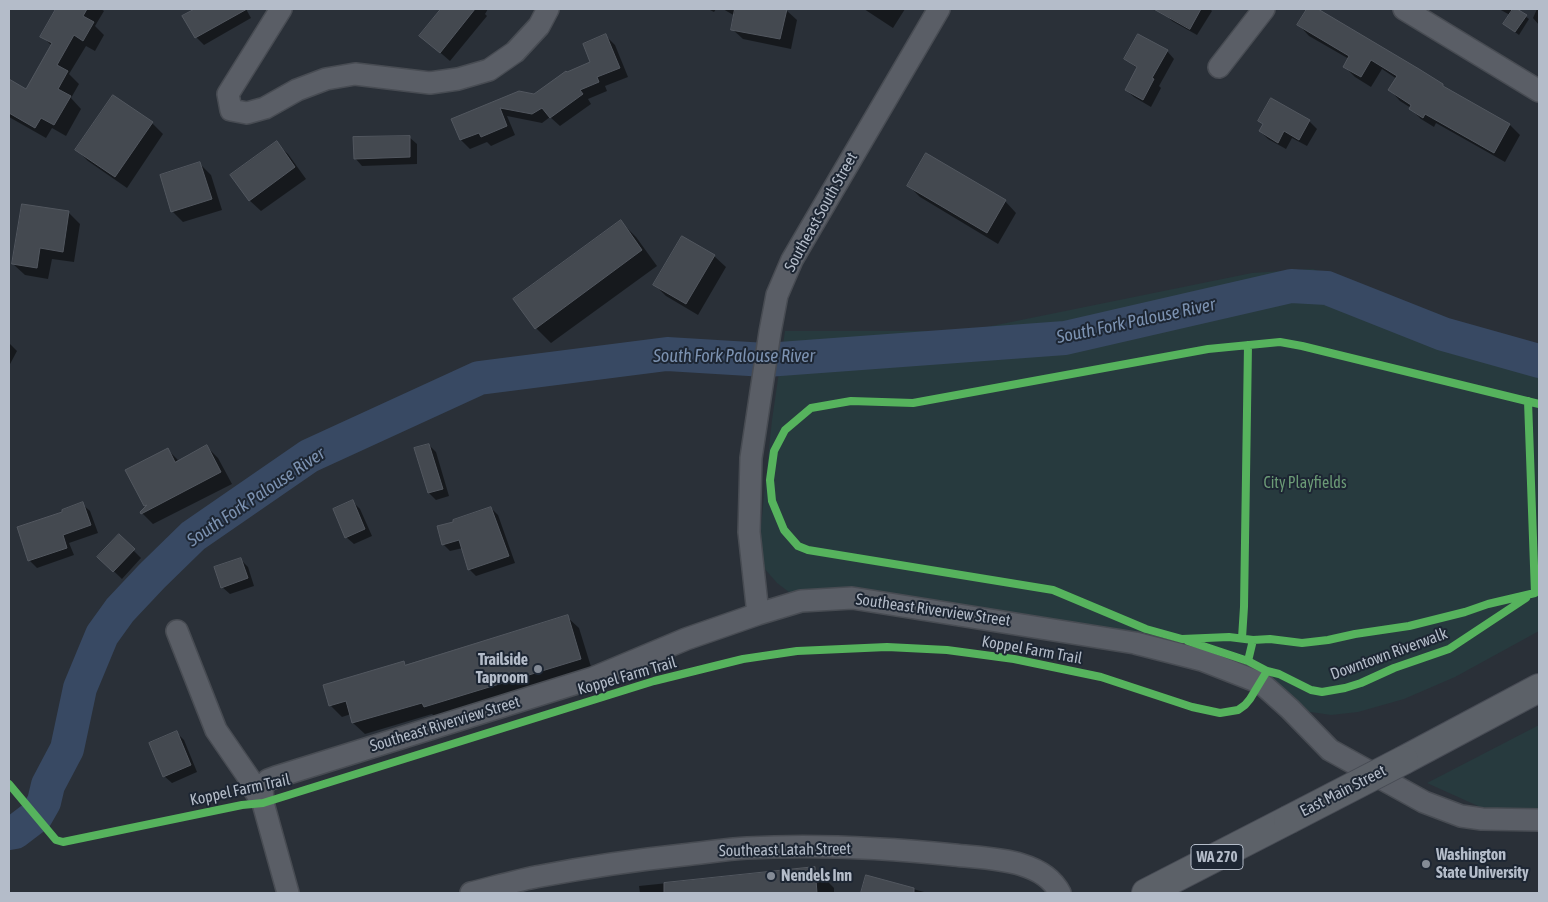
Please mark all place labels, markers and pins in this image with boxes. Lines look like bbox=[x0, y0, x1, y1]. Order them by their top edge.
place label: Trailside Taproom bbox=[476, 650, 528, 688]
marker: Trailside Taproom bbox=[532, 663, 544, 675]
place label: Washington State University bbox=[1436, 845, 1528, 883]
marker: Washington State University bbox=[1420, 858, 1432, 870]
place label: Nendels Inn bbox=[781, 866, 852, 886]
marker: Nendels Inn bbox=[765, 870, 777, 882]

